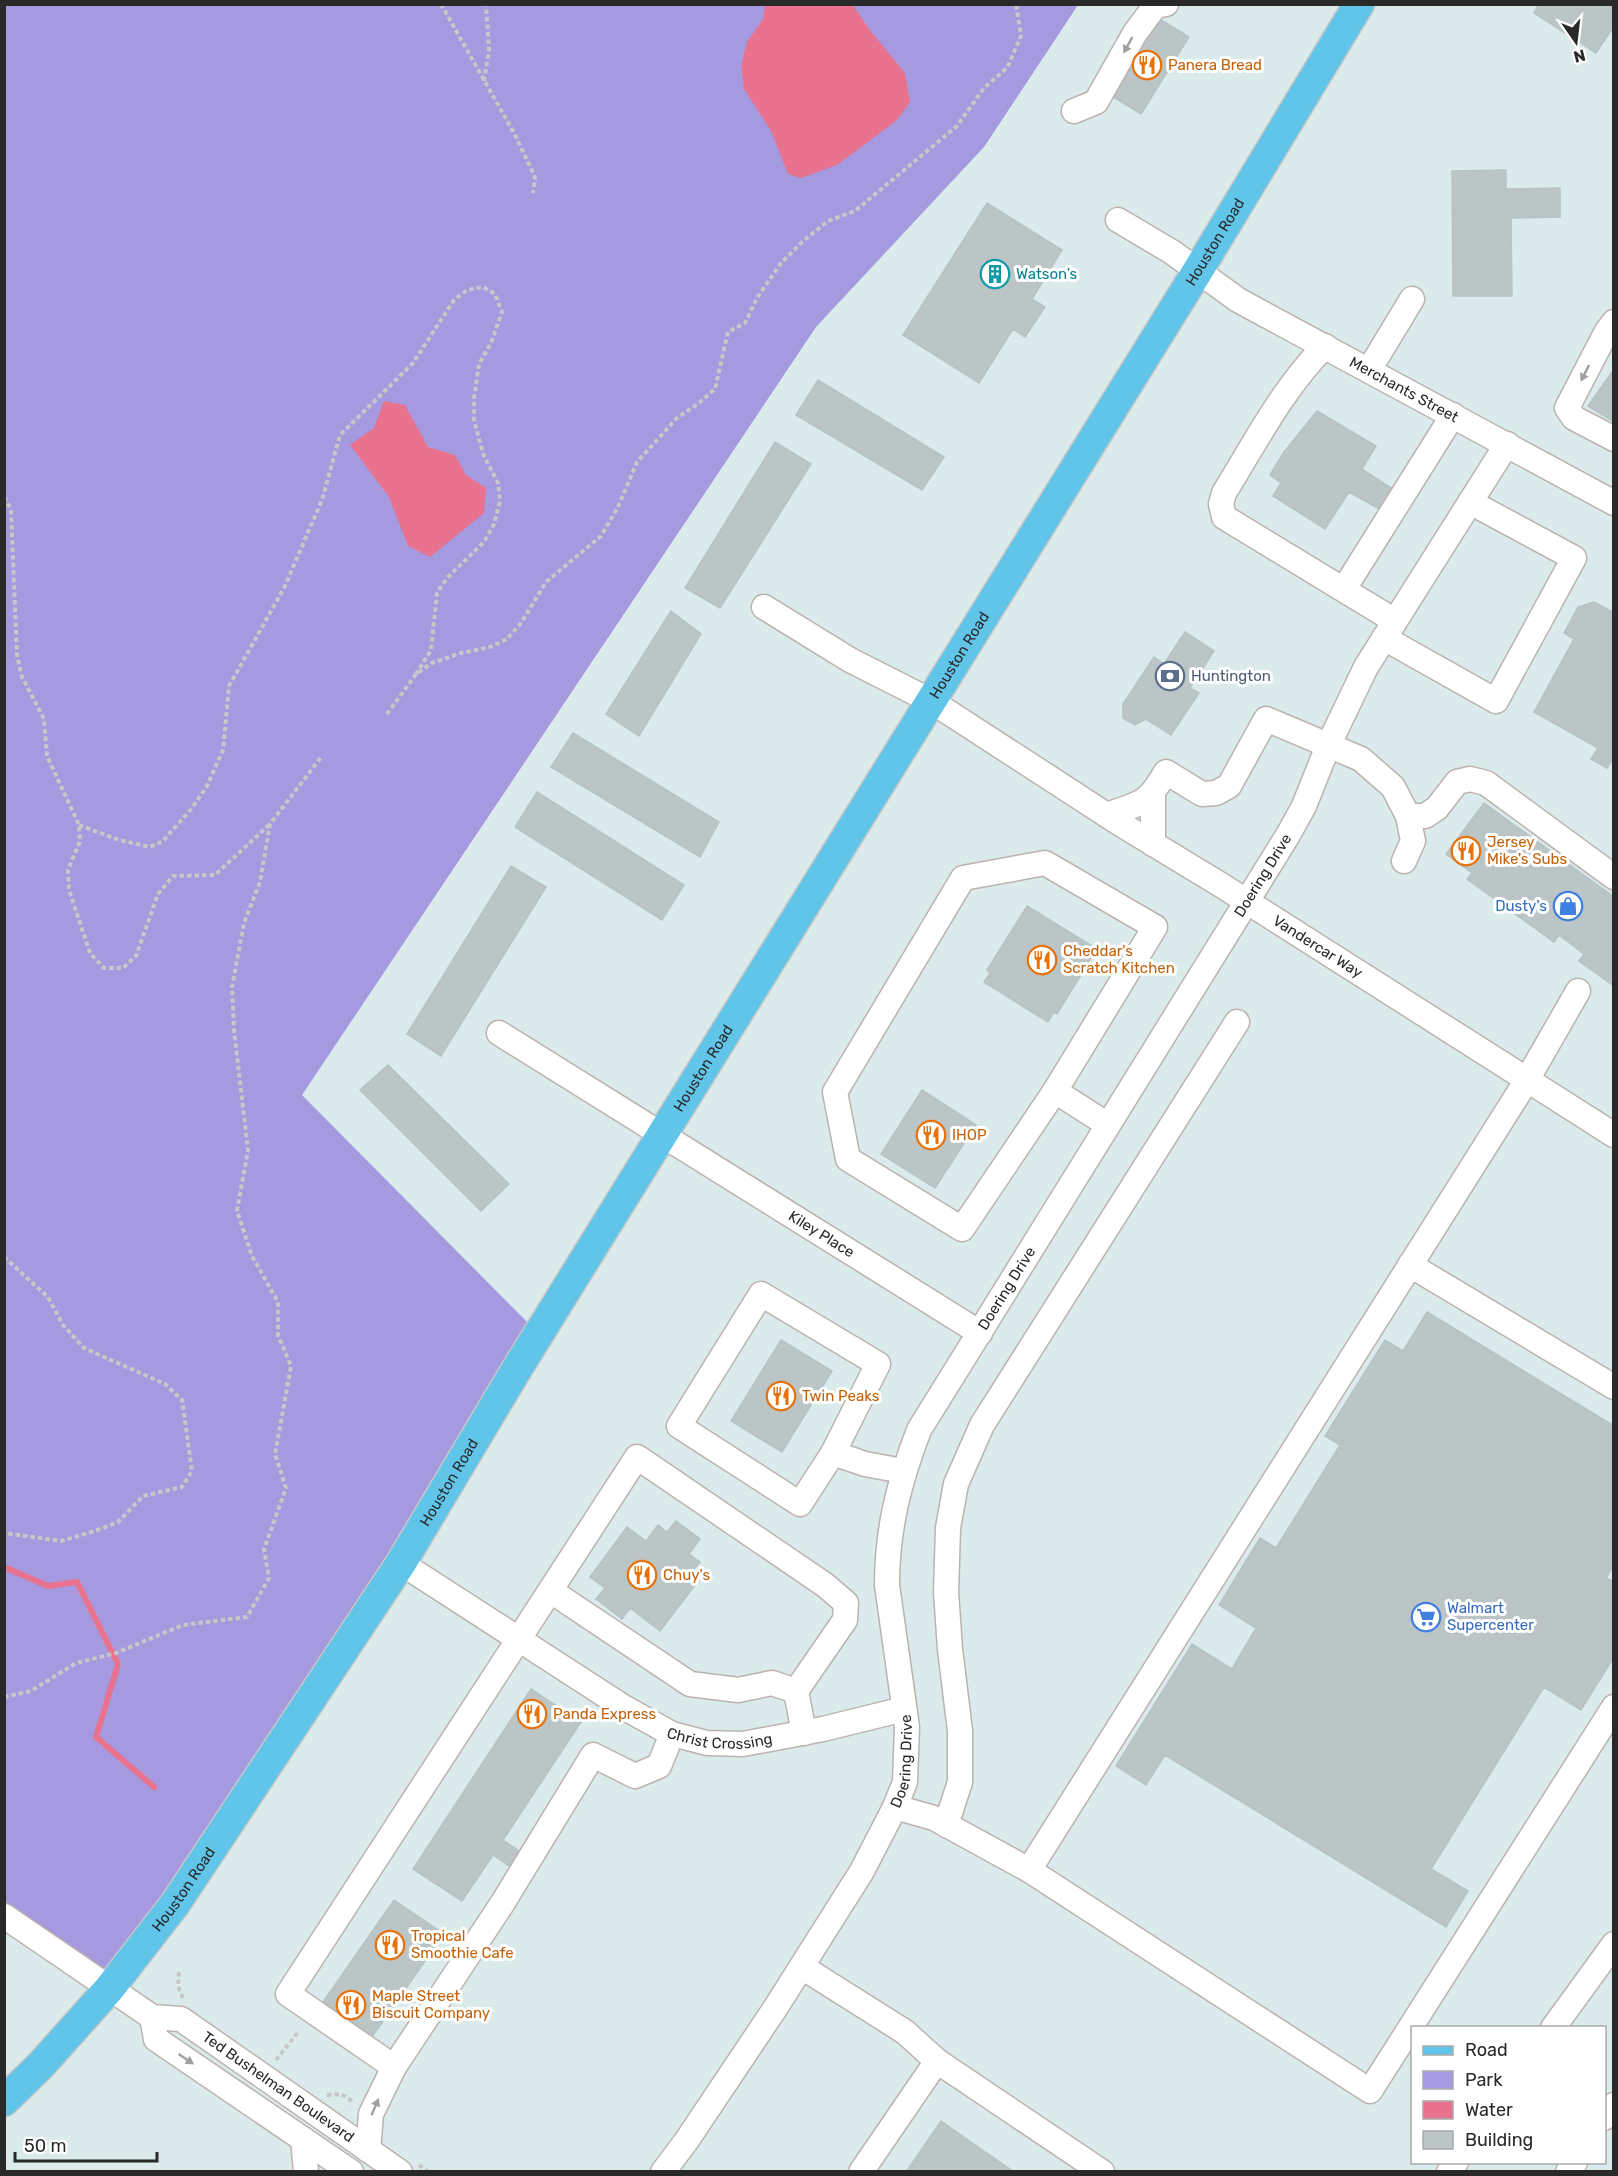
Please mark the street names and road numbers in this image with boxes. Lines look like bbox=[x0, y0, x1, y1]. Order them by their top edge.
street label: Houston Road bbox=[1182, 195, 1248, 289]
street label: Merchants Street bbox=[1346, 353, 1462, 426]
street label: Houston Road bbox=[926, 609, 993, 702]
street label: Doering Drive bbox=[1230, 831, 1295, 920]
street label: Vandercar Way bbox=[1270, 911, 1366, 982]
street label: Houston Road bbox=[670, 1022, 737, 1115]
street label: Kiley Place bbox=[785, 1207, 858, 1261]
street label: Doering Drive bbox=[974, 1244, 1039, 1333]
street label: Houston Road bbox=[416, 1435, 482, 1530]
street label: Doering Drive bbox=[887, 1713, 916, 1811]
street label: Christ Crossing bbox=[665, 1724, 774, 1753]
street label: Houston Road bbox=[148, 1844, 219, 1935]
street label: Ted Bushelman Boulevard bbox=[199, 2028, 358, 2146]

